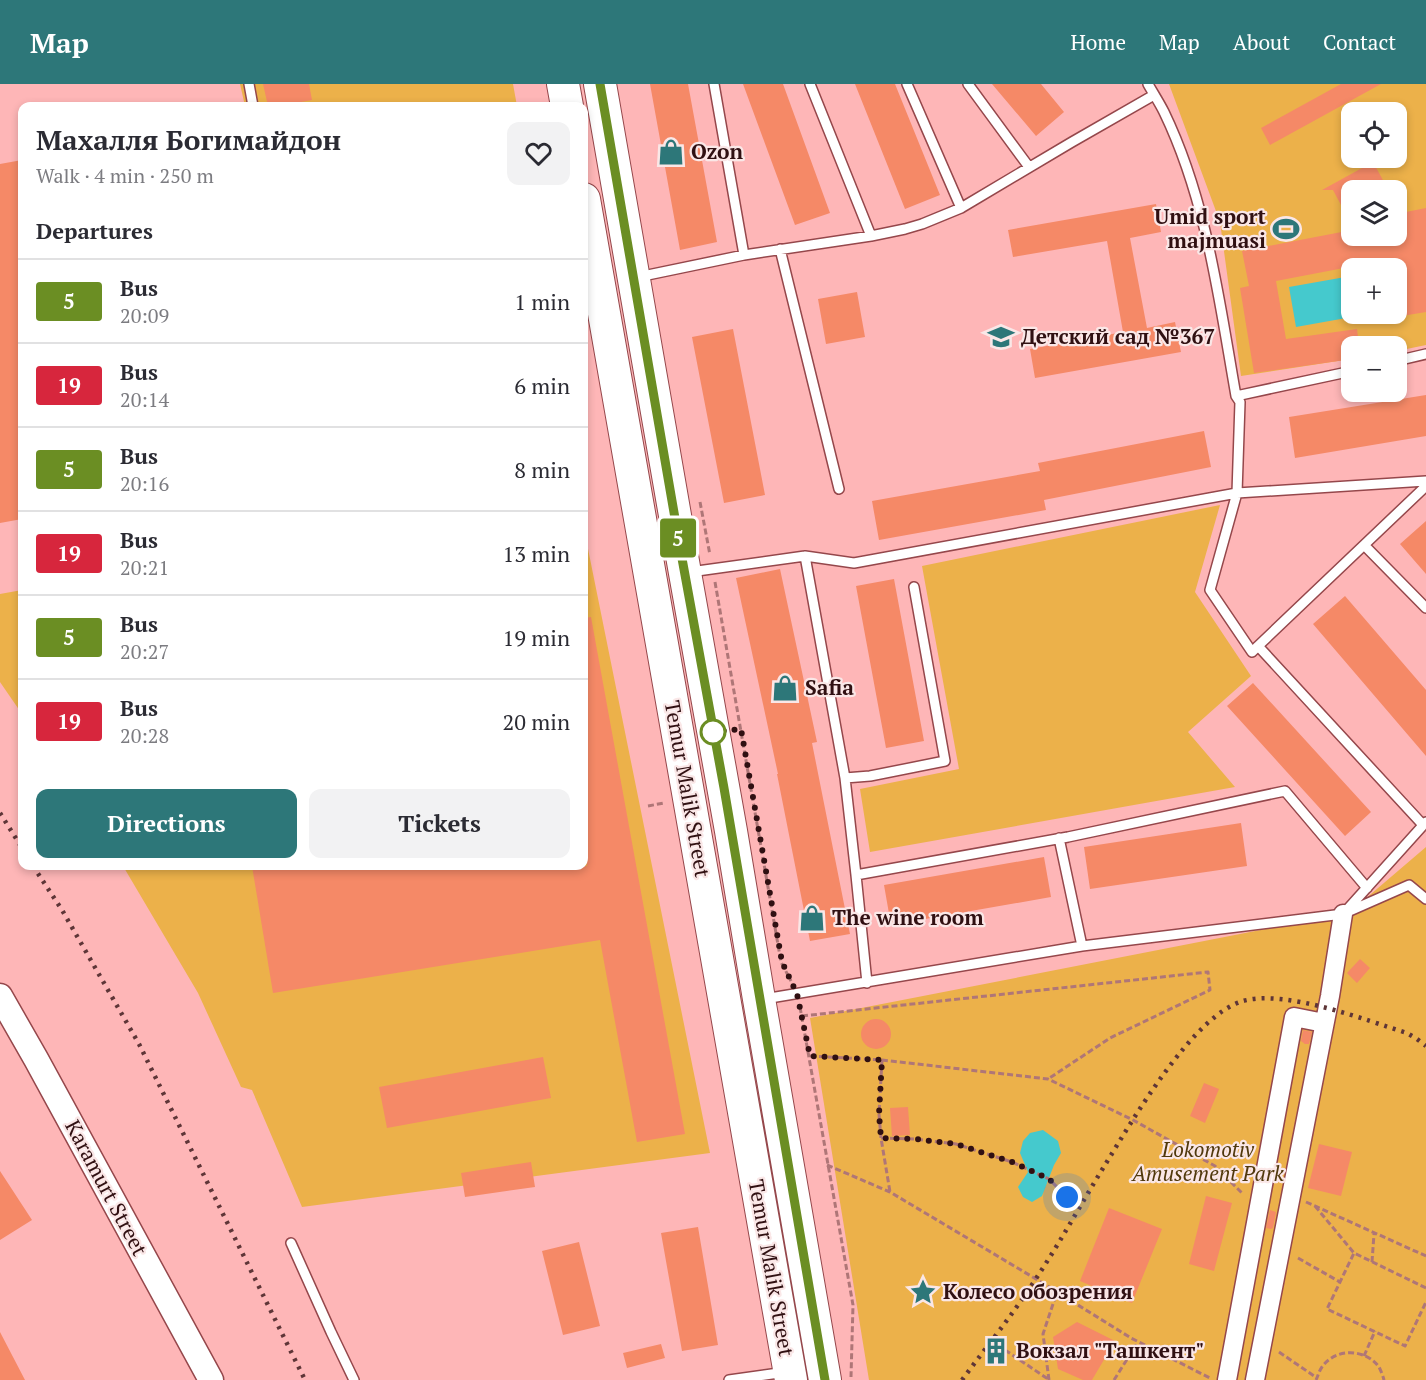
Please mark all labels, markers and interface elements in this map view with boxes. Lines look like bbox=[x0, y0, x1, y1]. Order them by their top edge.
text: Map bbox=[30, 24, 89, 61]
text: Home bbox=[1070, 28, 1126, 56]
text: Map bbox=[1159, 28, 1200, 56]
text: About bbox=[1233, 28, 1290, 56]
text: Contact bbox=[1323, 28, 1396, 56]
map controls bbox=[1341, 102, 1407, 402]
button: locate bbox=[1341, 102, 1407, 168]
text: Махалля Богимайдон bbox=[36, 121, 341, 158]
button: heart bbox=[507, 122, 570, 185]
shop icon: Ozon bbox=[656, 137, 686, 167]
place label: Ozon bbox=[691, 137, 743, 165]
text: Walk · 4 min · 250 m bbox=[36, 162, 214, 189]
button: layers bbox=[1341, 180, 1407, 246]
place label: Umid sport majmuasi bbox=[1154, 202, 1267, 254]
sports icon: Umid sport majmuasi bbox=[1271, 214, 1301, 244]
text: Departures bbox=[36, 216, 153, 245]
button: + bbox=[1341, 258, 1407, 324]
text: Bus bbox=[120, 273, 158, 302]
text: 5 bbox=[63, 287, 75, 315]
text: 1 min bbox=[514, 287, 570, 316]
text: 20:09 bbox=[120, 302, 169, 329]
school or university icon: Детский сад №367 bbox=[986, 322, 1016, 352]
place label: Детский сад №367 bbox=[1021, 322, 1215, 350]
button: − bbox=[1341, 336, 1407, 402]
text: Bus bbox=[120, 357, 158, 386]
text: 19 bbox=[57, 371, 81, 399]
text: 6 min bbox=[514, 371, 570, 400]
text: 20:14 bbox=[120, 386, 169, 413]
text: Bus bbox=[120, 441, 158, 470]
text: 5 bbox=[63, 455, 75, 483]
text: 8 min bbox=[514, 455, 570, 484]
text: 20:16 bbox=[120, 470, 169, 497]
line badge: 5 bbox=[658, 518, 698, 558]
text: 5 bbox=[672, 524, 684, 552]
text: Bus bbox=[120, 525, 158, 554]
text: 19 bbox=[57, 539, 81, 567]
text: 13 min bbox=[503, 539, 570, 568]
text: 20:21 bbox=[120, 554, 169, 581]
text: Bus bbox=[120, 609, 158, 638]
text: 5 bbox=[63, 623, 75, 651]
text: 19 min bbox=[503, 623, 570, 652]
text: 20:27 bbox=[120, 638, 169, 665]
shop icon: Safia bbox=[770, 673, 800, 703]
place label: Safia bbox=[805, 673, 854, 701]
text: Bus bbox=[120, 693, 158, 722]
street label: Temur Malik Street bbox=[659, 698, 717, 880]
text: 19 bbox=[57, 707, 81, 735]
text: 20 min bbox=[503, 707, 570, 736]
unlabelled marker bbox=[700, 719, 726, 745]
text: 20:28 bbox=[120, 722, 169, 749]
button: Directions bbox=[36, 789, 297, 858]
button: Tickets bbox=[309, 789, 570, 858]
shop icon: The wine room bbox=[797, 903, 827, 933]
place label: The wine room bbox=[832, 903, 984, 931]
street label: Karamurt Street bbox=[59, 1115, 155, 1261]
park label: Lokomotiv Amusement Park bbox=[1130, 1135, 1285, 1187]
street label: Temur Malik Street bbox=[743, 1177, 801, 1359]
your location bbox=[1052, 1182, 1082, 1212]
place icon: Колесо обозрения bbox=[908, 1277, 938, 1307]
place label: Колесо обозрения bbox=[943, 1277, 1133, 1305]
building icon: Вокзал "Ташкент" bbox=[981, 1336, 1011, 1366]
place label: Вокзал "Ташкент" bbox=[1016, 1336, 1204, 1364]

